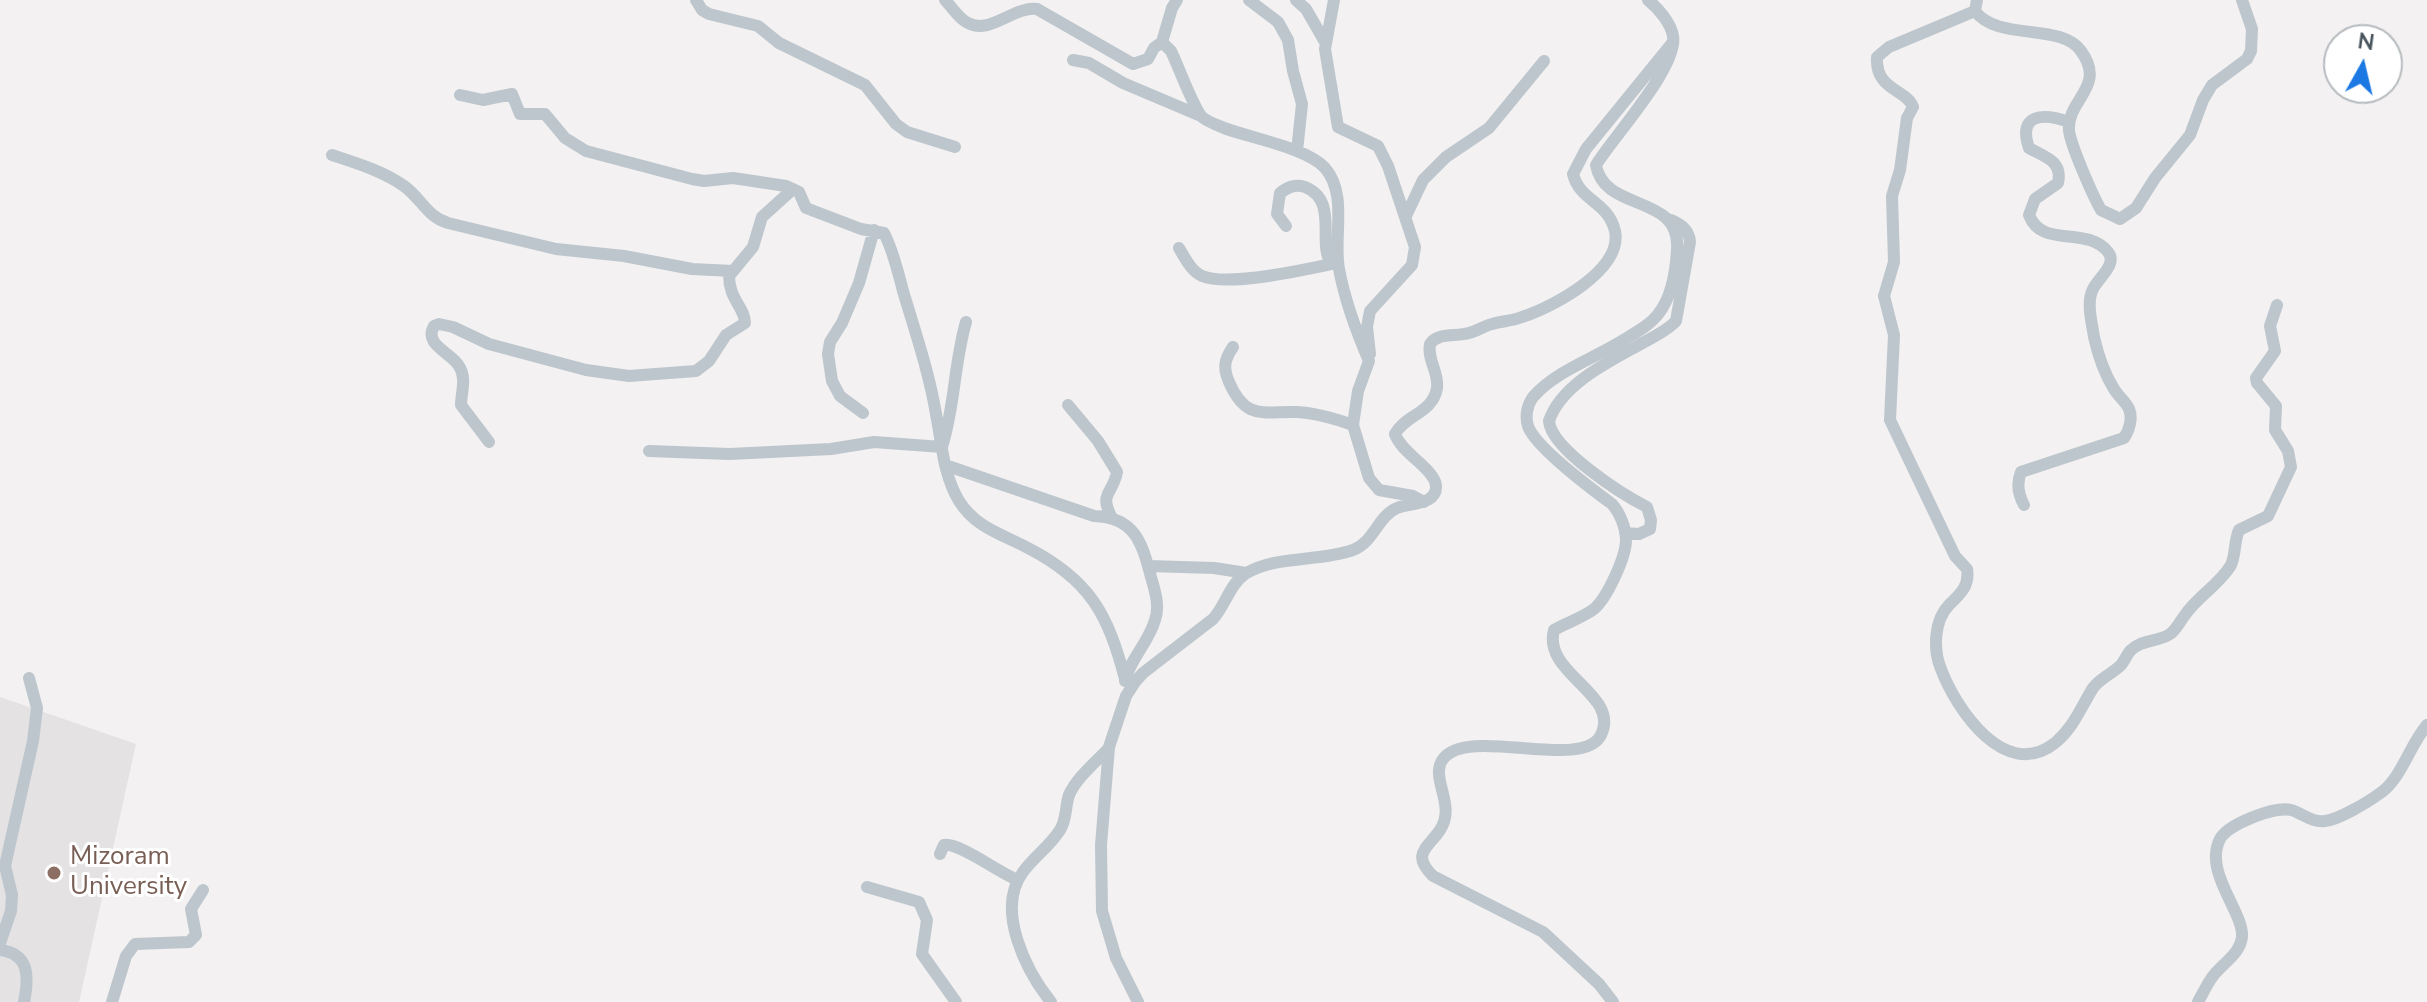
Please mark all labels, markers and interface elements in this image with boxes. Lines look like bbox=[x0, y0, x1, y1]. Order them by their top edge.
north arrow bbox=[2323, 24, 2403, 104]
text: N bbox=[2356, 26, 2376, 58]
place label: Mizoram University bbox=[70, 842, 187, 904]
marker: Mizoram University bbox=[45, 864, 63, 882]

